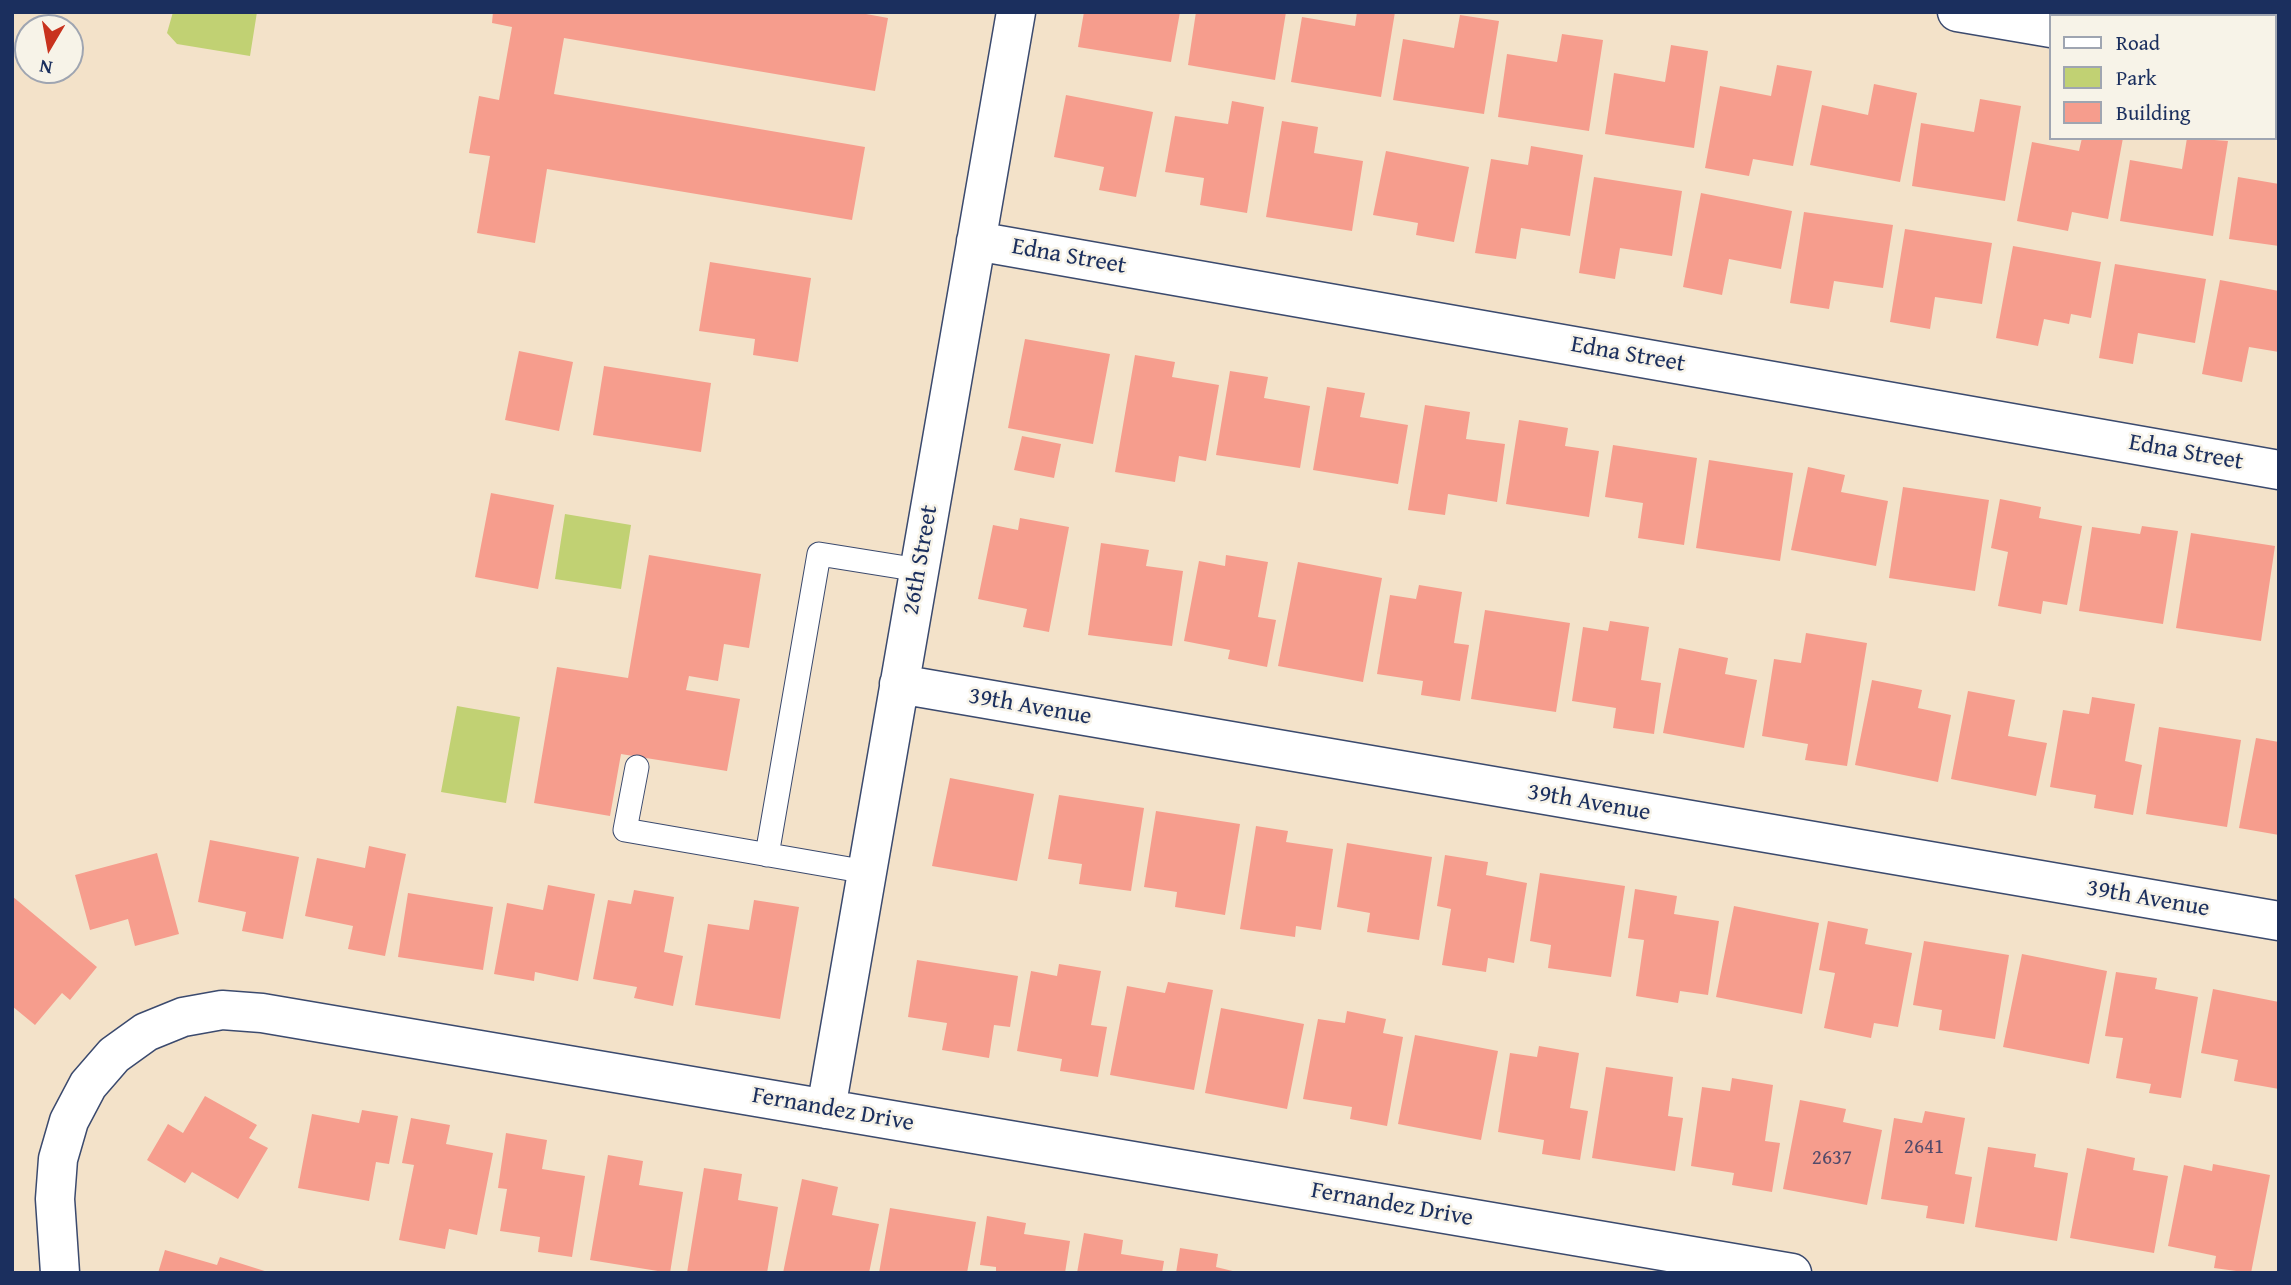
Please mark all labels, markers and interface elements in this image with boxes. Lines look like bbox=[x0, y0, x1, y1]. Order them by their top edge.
north arrow bbox=[14, 14, 84, 84]
legend bbox=[2050, 14, 2277, 140]
text: Road bbox=[2116, 27, 2160, 58]
text: N bbox=[37, 53, 54, 83]
text: Park bbox=[2116, 62, 2157, 93]
text: Building bbox=[2116, 97, 2190, 128]
street label: Edna Street bbox=[1009, 233, 1129, 281]
street label: Edna Street bbox=[1568, 331, 1688, 379]
street label: Edna Street bbox=[2126, 429, 2246, 477]
street label: 26th Street bbox=[897, 503, 945, 617]
street label: 39th Avenue bbox=[966, 682, 1094, 732]
street label: 39th Avenue bbox=[1525, 778, 1653, 828]
street label: 39th Avenue bbox=[2084, 874, 2212, 924]
street label: Fernandez Drive bbox=[750, 1082, 916, 1138]
house number: 2641 bbox=[1904, 1135, 1944, 1161]
house number: 2637 bbox=[1812, 1146, 1852, 1172]
street label: Fernandez Drive bbox=[1309, 1177, 1475, 1233]

